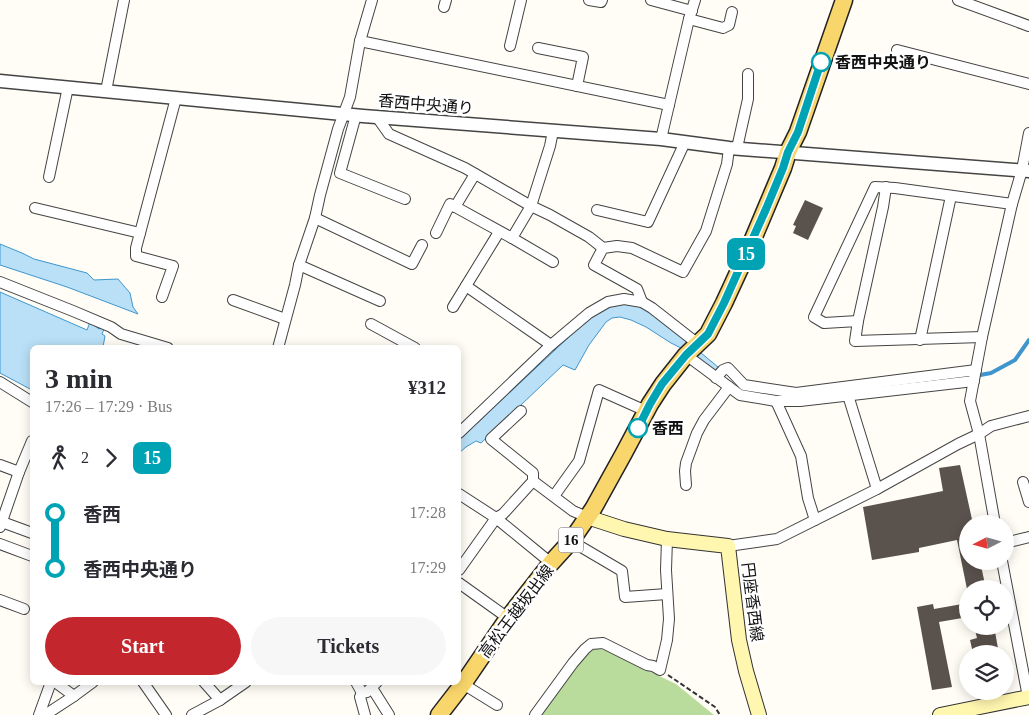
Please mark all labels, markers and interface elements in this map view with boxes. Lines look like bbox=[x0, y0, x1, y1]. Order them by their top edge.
marker: 香西中央通り bbox=[811, 52, 831, 72]
place label: 香西中央通り bbox=[835, 54, 931, 71]
street label: 香西中央通り bbox=[377, 92, 475, 117]
line badge: 15 bbox=[724, 238, 768, 270]
text: 15 bbox=[737, 244, 755, 264]
text: 3 min bbox=[45, 363, 113, 394]
text: ¥312 bbox=[408, 377, 446, 398]
text: 17:26 – 17:29 · Bus bbox=[45, 398, 172, 415]
marker: 香西 bbox=[628, 418, 648, 438]
place label: 香西 bbox=[652, 420, 684, 437]
icon: walk bbox=[45, 444, 73, 472]
icon: forward bbox=[97, 444, 125, 472]
text: 15 bbox=[143, 448, 161, 468]
text: 2 bbox=[81, 449, 89, 466]
text: 香西 bbox=[83, 504, 121, 525]
text: 17:28 bbox=[410, 504, 446, 521]
north arrow bbox=[959, 515, 1014, 570]
map controls bbox=[959, 515, 1014, 700]
road number: 16 bbox=[558, 528, 584, 552]
text: 香西中央通り bbox=[83, 559, 197, 580]
text: 17:29 bbox=[410, 559, 446, 576]
street label: 高松王越坂出線 bbox=[476, 561, 557, 661]
street label: 円座香西線 bbox=[739, 561, 766, 643]
button: locate bbox=[959, 580, 1014, 635]
button: Start bbox=[45, 617, 241, 675]
button: Tickets bbox=[251, 617, 446, 675]
button: layers bbox=[959, 645, 1014, 700]

